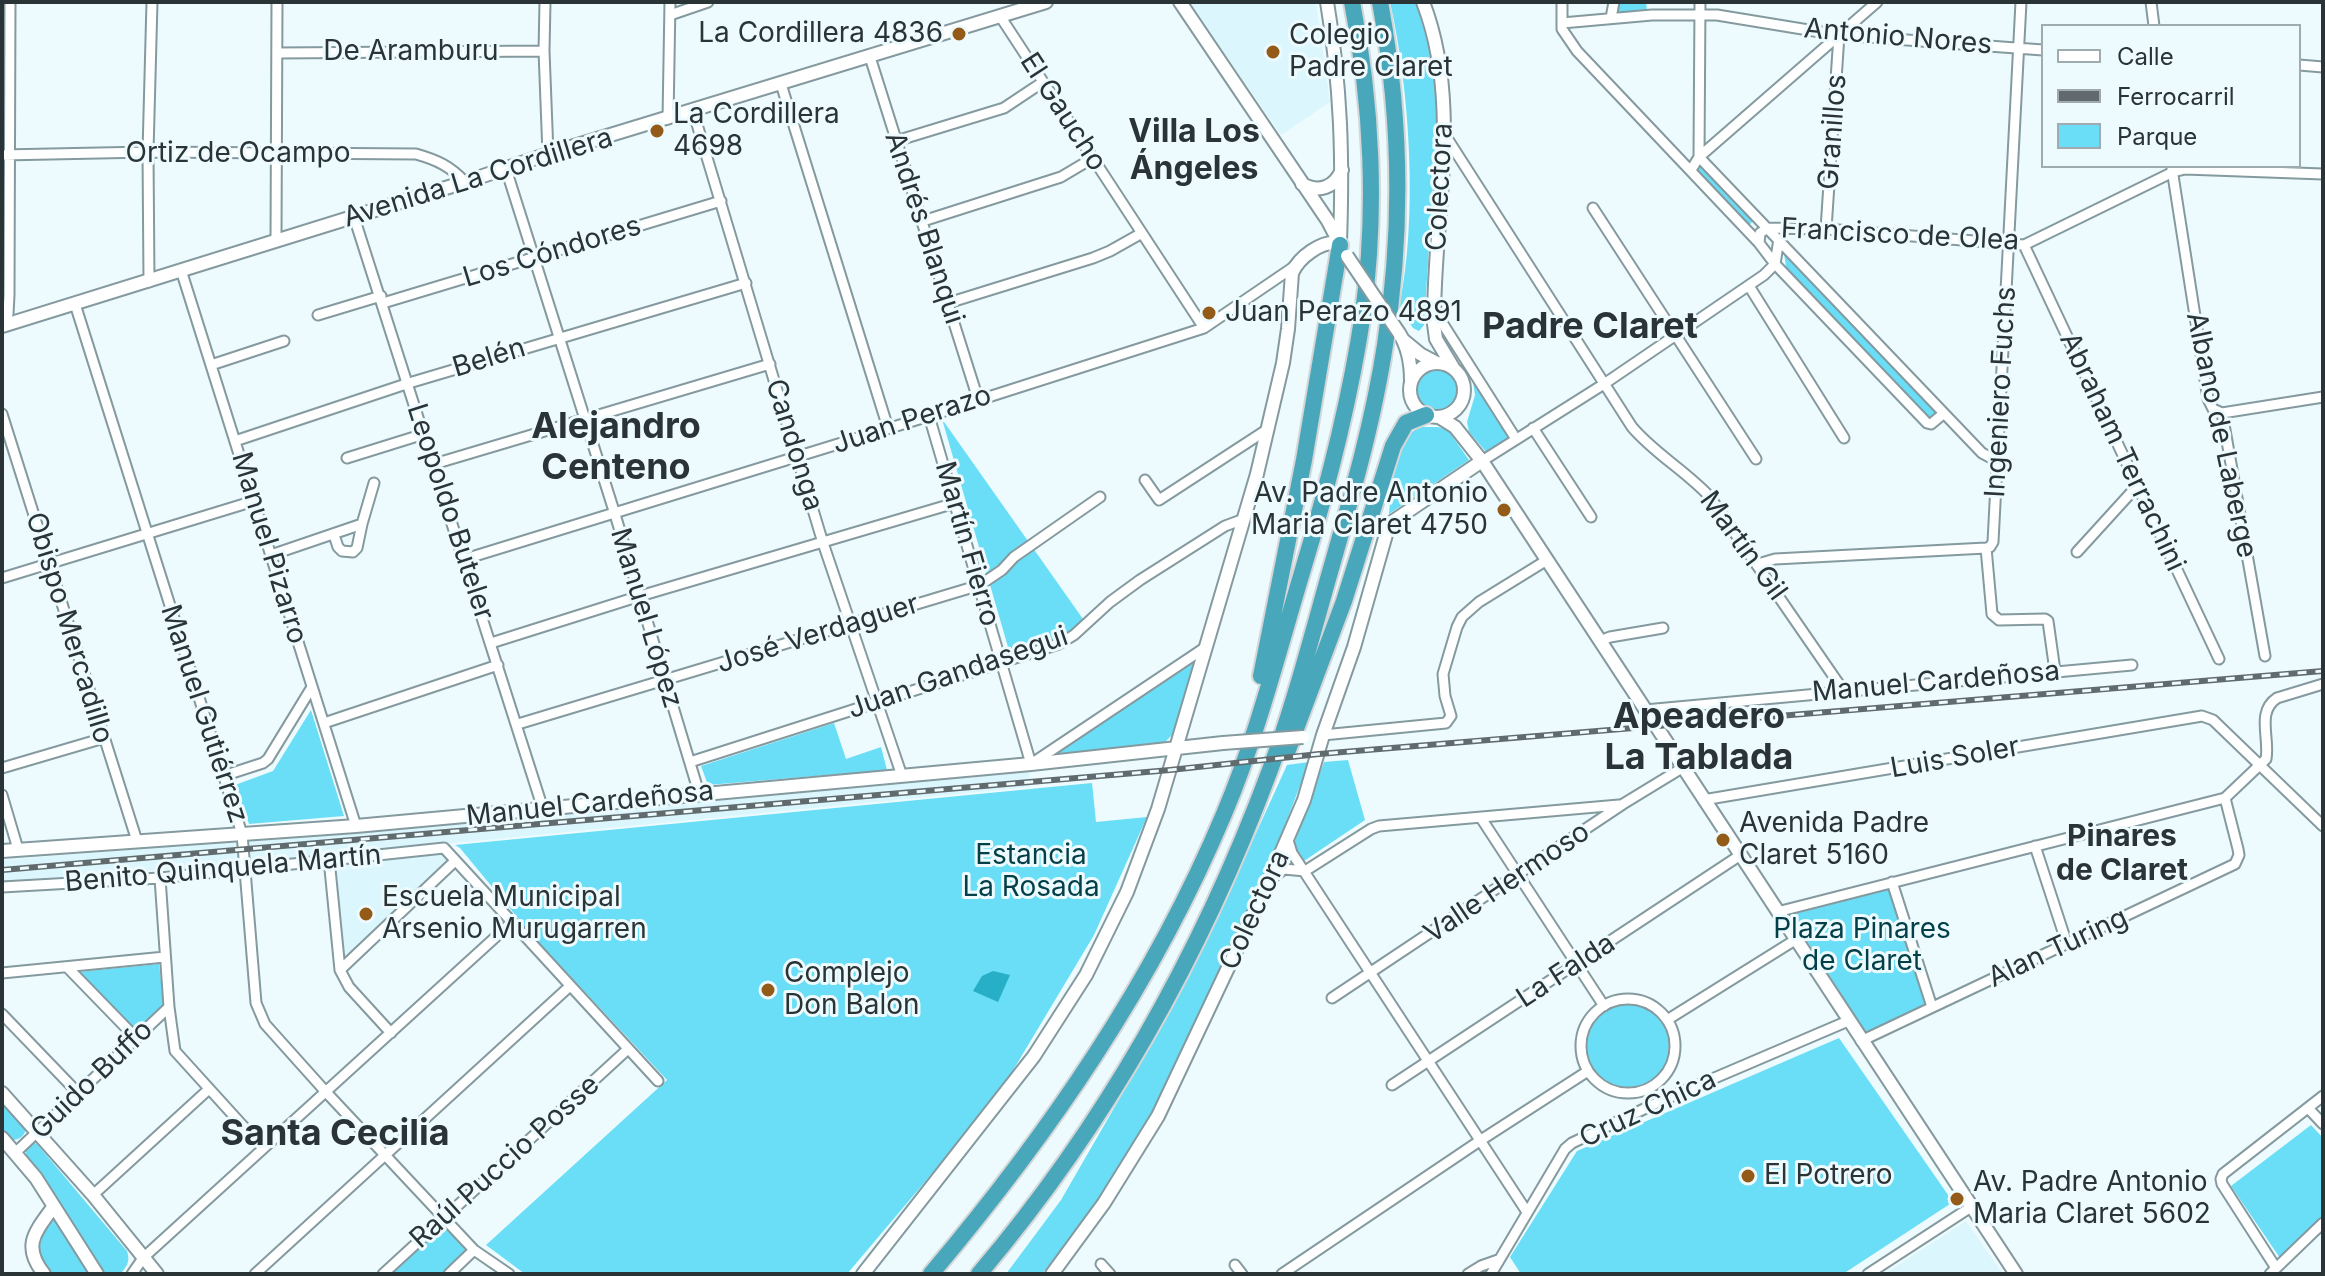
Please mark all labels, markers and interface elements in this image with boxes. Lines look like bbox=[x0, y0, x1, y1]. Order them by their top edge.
street label: Antonio Nores bbox=[1803, 12, 1993, 62]
place label: La Cordillera 4836 bbox=[698, 17, 943, 51]
place label: Colegio Padre Claret bbox=[1289, 19, 1453, 85]
legend bbox=[2041, 24, 2301, 168]
marker: La Cordillera 4836 bbox=[950, 25, 968, 43]
street label: De Aramburu bbox=[323, 35, 499, 69]
text: Calle bbox=[2117, 42, 2174, 71]
marker: Colegio Padre Claret bbox=[1264, 43, 1282, 61]
street label: El Gaucho bbox=[1012, 47, 1114, 177]
street label: Granillos bbox=[1812, 73, 1854, 191]
text: Ferrocarril bbox=[2117, 82, 2235, 111]
place label: La Cordillera 4698 bbox=[673, 98, 840, 164]
district label: Villa Los Ángeles bbox=[1128, 113, 1260, 188]
street label: Avenida La Cordillera bbox=[339, 121, 617, 235]
marker: La Cordillera 4698 bbox=[648, 122, 666, 140]
street label: Colectora bbox=[1420, 122, 1460, 252]
text: Parque bbox=[2117, 122, 2197, 151]
street label: Andrés Blanqui bbox=[877, 128, 971, 328]
street label: Ortiz de Ocampo bbox=[126, 137, 350, 171]
street label: Los Cóndores bbox=[459, 209, 645, 295]
street label: Francisco de Olea bbox=[1780, 212, 2020, 258]
street label: Ingeniero Fuchs bbox=[1979, 286, 2023, 498]
place label: Juan Perazo 4891 bbox=[1225, 296, 1462, 330]
marker: Juan Perazo 4891 bbox=[1200, 304, 1218, 322]
district label: Padre Claret bbox=[1482, 305, 1698, 349]
street label: Albano de Laberge bbox=[2179, 309, 2263, 561]
street label: Abraham Terrachini bbox=[2052, 327, 2192, 577]
street label: Belén bbox=[449, 331, 529, 385]
street label: Candonga bbox=[758, 375, 830, 515]
street label: Juan Perazo bbox=[828, 379, 996, 461]
street label: Leopoldo Buteler bbox=[399, 400, 501, 624]
district label: Alejandro Centeno bbox=[531, 405, 701, 490]
street label: Manuel Pizarro bbox=[224, 448, 314, 648]
street label: Martín Fierro bbox=[927, 458, 1007, 630]
place label: Av. Padre Antonio Maria Claret 4750 bbox=[1251, 477, 1488, 543]
street label: Martín Gil bbox=[1692, 485, 1794, 607]
marker: Av. Padre Antonio Maria Claret 4750 bbox=[1495, 501, 1513, 519]
street label: Obispo Mercadillo bbox=[18, 508, 120, 748]
street label: Manuel López bbox=[603, 524, 689, 712]
street label: José Verdaguer bbox=[713, 587, 923, 681]
street label: Manuel Gutiérrez bbox=[153, 601, 255, 827]
street label: Juan Gandasegui bbox=[844, 620, 1072, 726]
street label: Manuel Cardeñosa bbox=[1811, 654, 2061, 710]
district label: Apeadero La Tablada bbox=[1604, 695, 1794, 780]
street label: Luis Soler bbox=[1888, 730, 2022, 786]
street label: Manuel Cardeñosa bbox=[465, 774, 715, 834]
place label: Avenida Padre Claret 5160 bbox=[1739, 807, 1929, 873]
street label: Valle Hermoso bbox=[1418, 815, 1596, 951]
district label: Pinares de Claret bbox=[2056, 819, 2188, 890]
marker: Avenida Padre Claret 5160 bbox=[1714, 831, 1732, 849]
street label: Benito Quinquela Martín bbox=[63, 838, 383, 900]
park label: Estancia La Rosada bbox=[962, 839, 1100, 905]
street label: Colectora bbox=[1213, 845, 1297, 975]
place label: Escuela Municipal Arsenio Murugarren bbox=[382, 881, 647, 947]
street label: Alan Turing bbox=[1983, 901, 2133, 995]
marker: Escuela Municipal Arsenio Murugarren bbox=[357, 905, 375, 923]
park label: Plaza Pinares de Claret bbox=[1773, 913, 1951, 979]
street label: La Falda bbox=[1510, 927, 1622, 1015]
place label: Complejo Don Balon bbox=[784, 957, 920, 1023]
marker: Complejo Don Balon bbox=[759, 981, 777, 999]
street label: Guido Buffo bbox=[24, 1014, 160, 1146]
street label: Cruz Chica bbox=[1574, 1063, 1722, 1155]
street label: Raúl Puccio Posse bbox=[403, 1068, 607, 1256]
district label: Santa Cecilia bbox=[220, 1112, 450, 1156]
place label: El Potrero bbox=[1764, 1159, 1892, 1193]
place label: Av. Padre Antonio Maria Claret 5602 bbox=[1973, 1166, 2211, 1232]
marker: El Potrero bbox=[1739, 1167, 1757, 1185]
marker: Av. Padre Antonio Maria Claret 5602 bbox=[1948, 1190, 1966, 1208]

